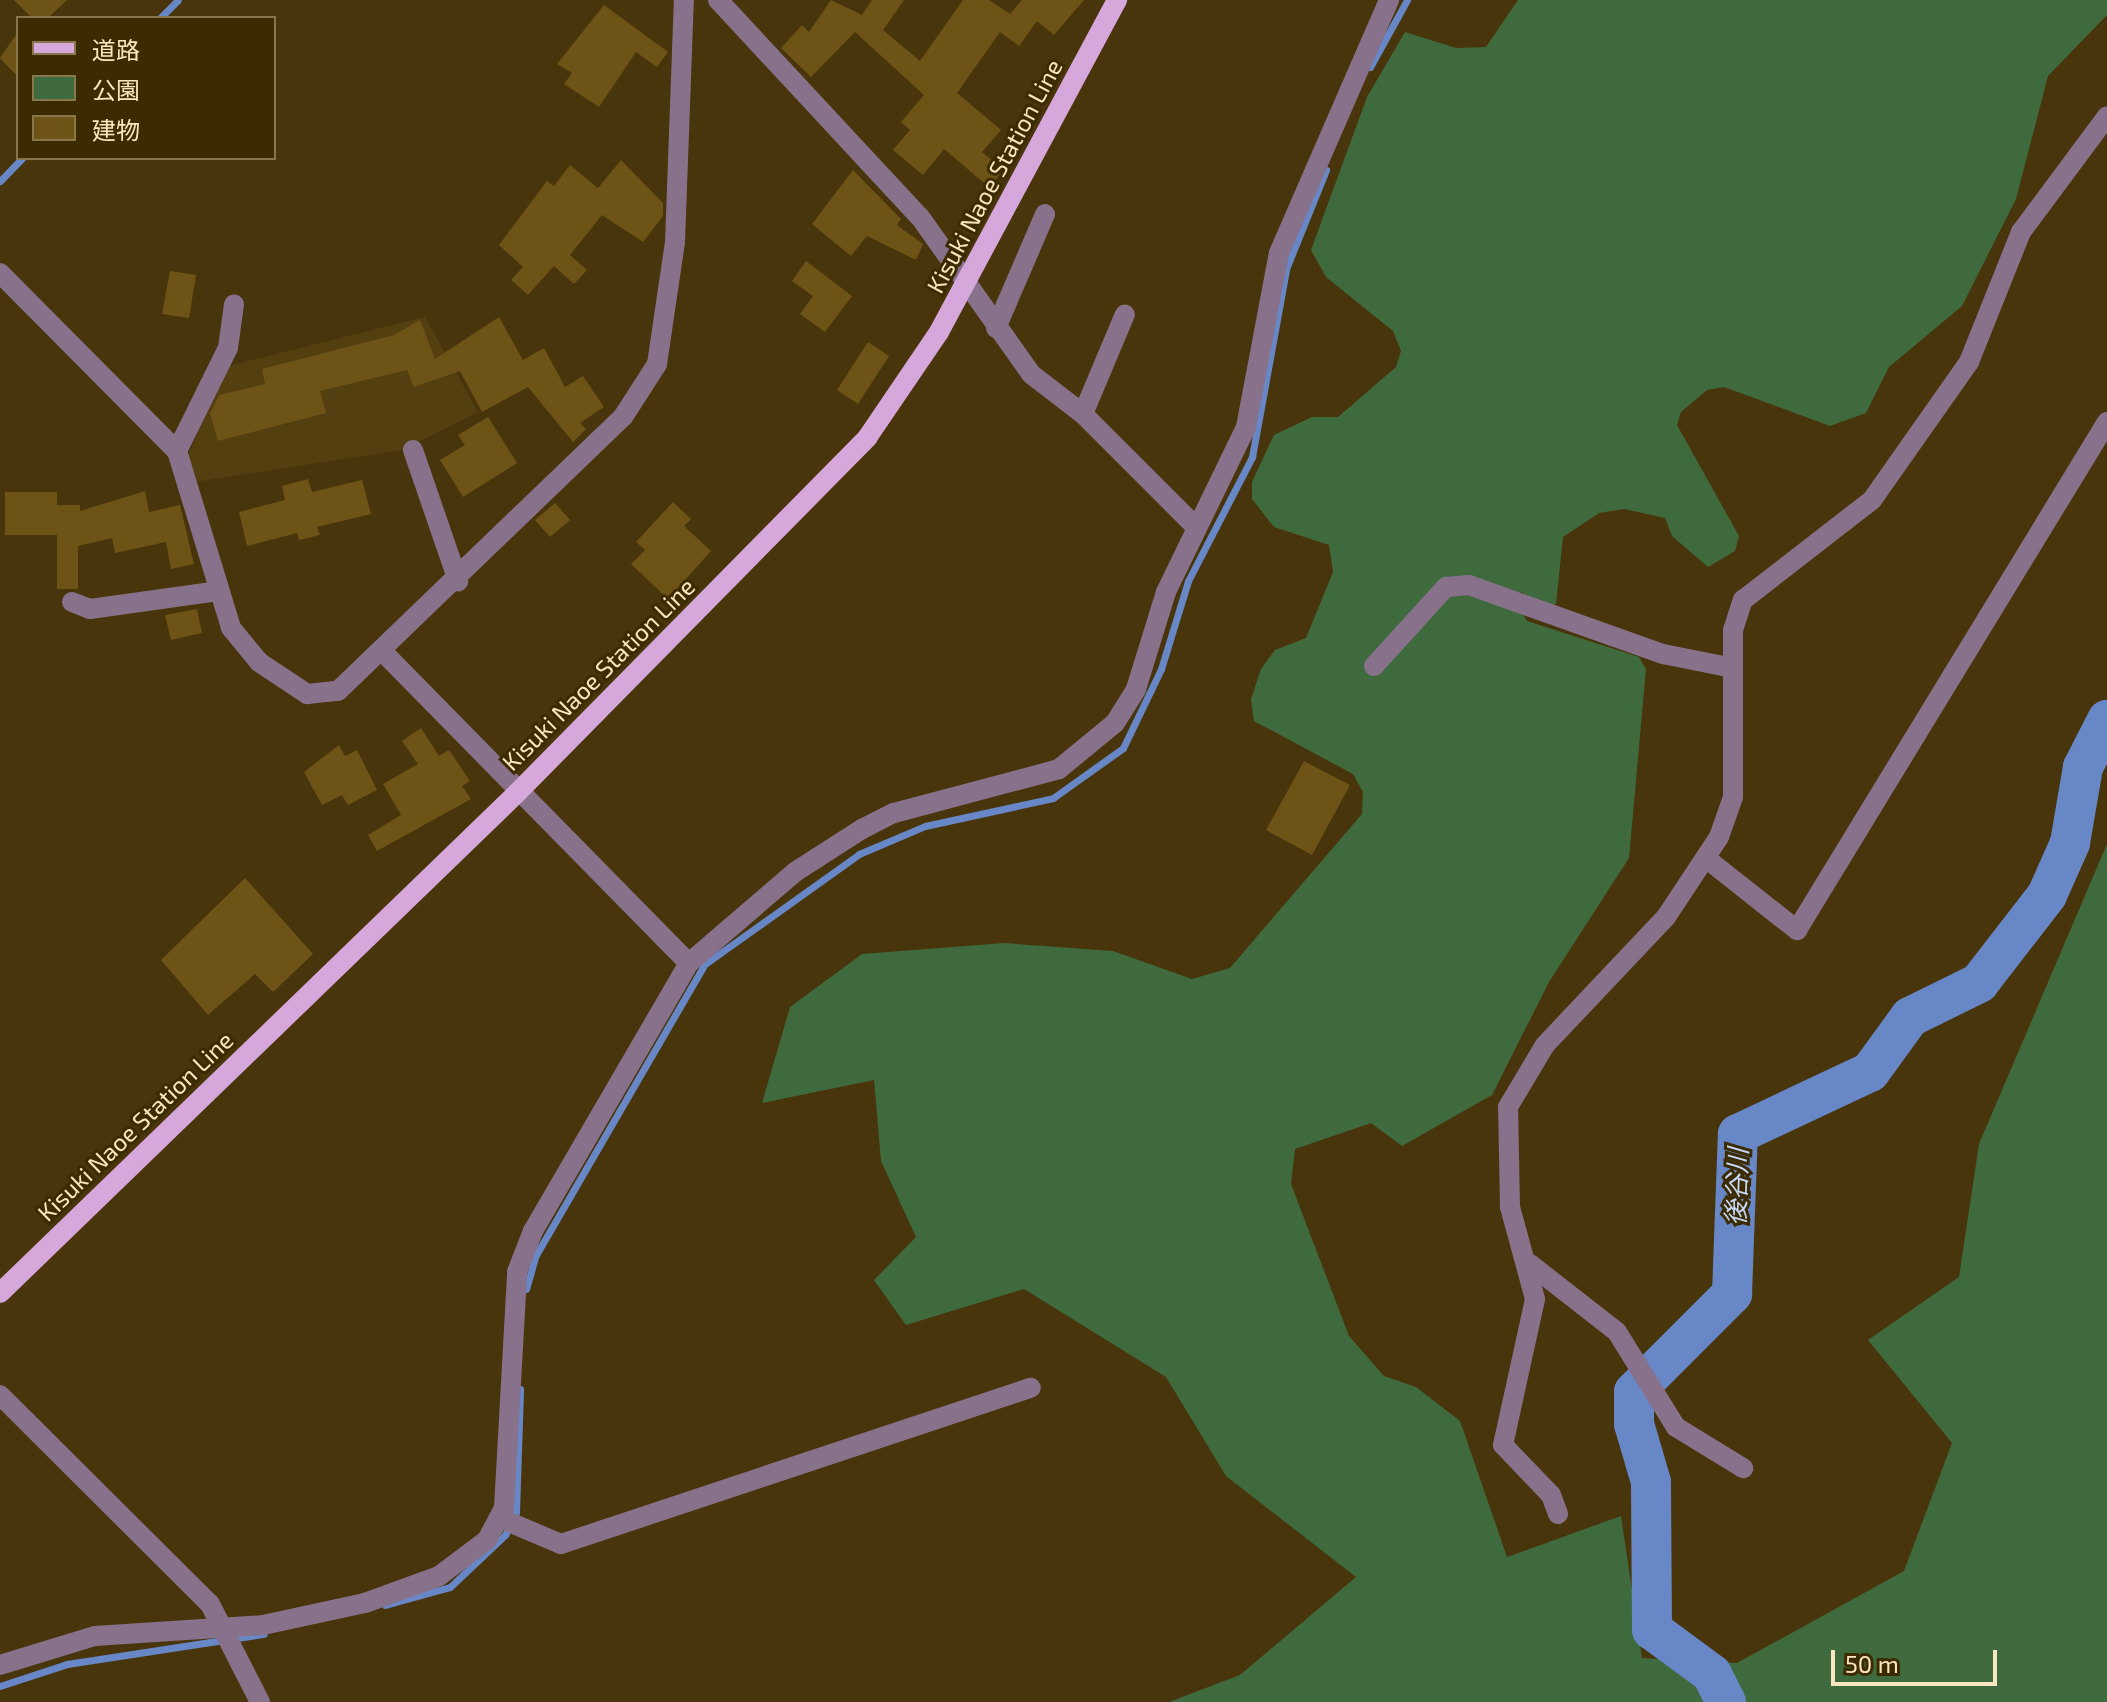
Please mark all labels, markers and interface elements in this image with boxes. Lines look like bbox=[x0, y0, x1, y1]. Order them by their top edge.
legend bbox=[16, 16, 276, 160]
text: 道路 bbox=[92, 35, 140, 64]
street label: Kisuki Naoe Station Line bbox=[920, 54, 1068, 298]
text: 公園 bbox=[92, 75, 140, 104]
text: 建物 bbox=[92, 115, 140, 144]
street label: Kisuki Naoe Station Line bbox=[496, 572, 700, 776]
street label: Kisuki Naoe Station Line bbox=[31, 1025, 239, 1227]
water label: 後谷川 bbox=[1719, 1147, 1753, 1227]
scale bar bbox=[1835, 1634, 2001, 1684]
text: 50 m bbox=[1845, 1649, 1899, 1678]

